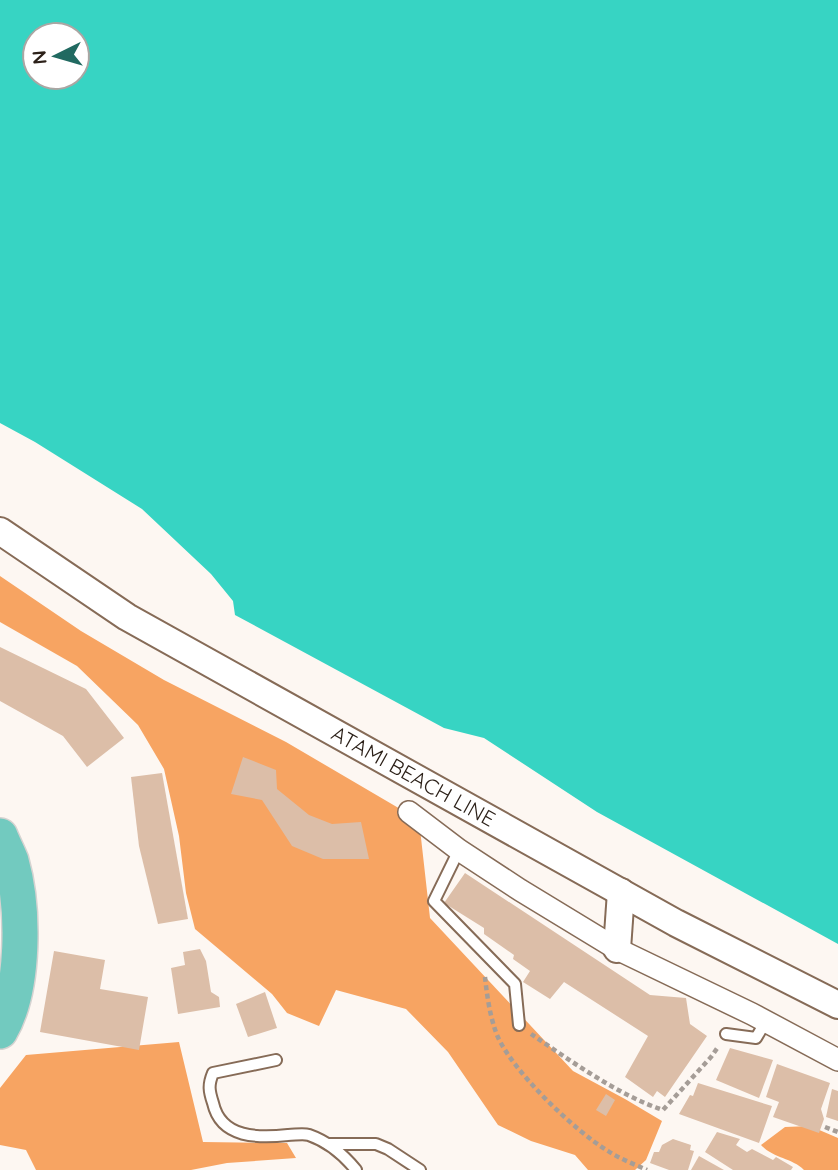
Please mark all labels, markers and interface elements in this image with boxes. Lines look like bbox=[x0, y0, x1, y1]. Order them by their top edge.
north arrow bbox=[21, 21, 91, 91]
text: N bbox=[27, 49, 52, 65]
street label: ATAMI BEACH LINE bbox=[327, 720, 500, 832]

